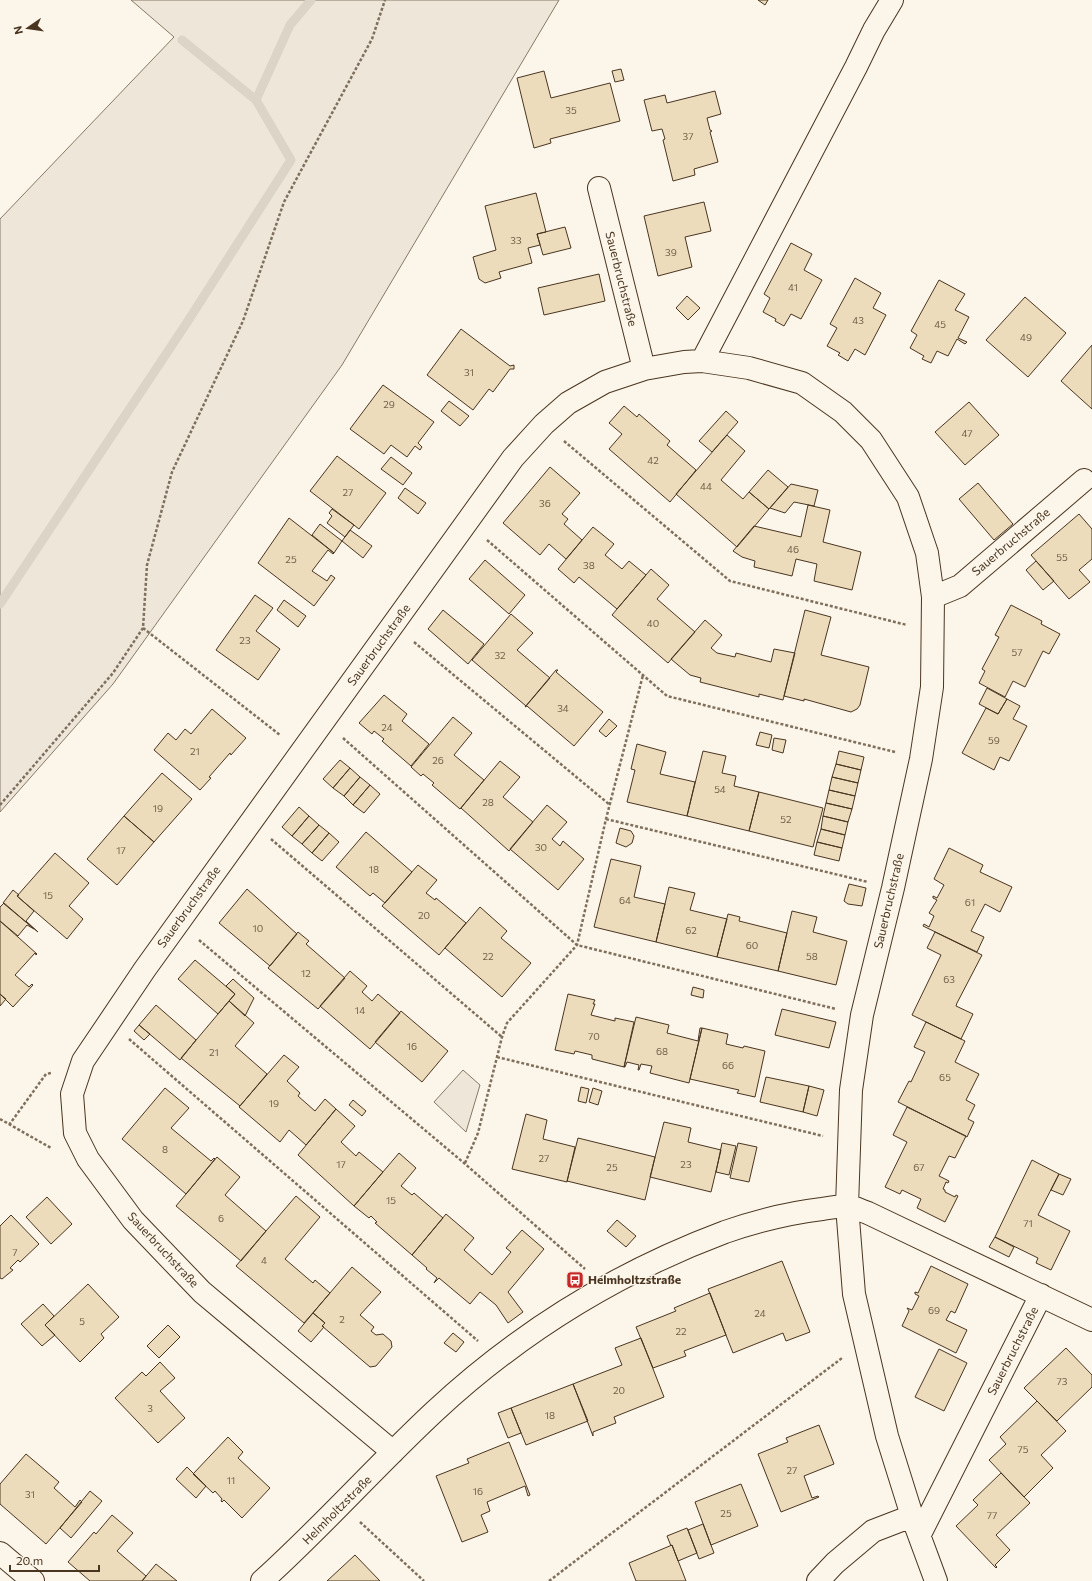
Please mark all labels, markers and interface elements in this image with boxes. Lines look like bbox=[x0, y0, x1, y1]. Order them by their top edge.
north arrow bbox=[8, 8, 48, 48]
text: N bbox=[11, 25, 25, 36]
house number: 35 bbox=[565, 104, 577, 116]
house number: 37 bbox=[683, 130, 693, 142]
street label: Sauerbruchstraße bbox=[603, 230, 641, 328]
house number: 33 bbox=[510, 234, 522, 246]
house number: 39 bbox=[665, 246, 677, 258]
house number: 41 bbox=[788, 281, 798, 293]
house number: 43 bbox=[852, 314, 864, 326]
house number: 45 bbox=[934, 318, 946, 330]
house number: 49 bbox=[1020, 331, 1032, 343]
house number: 31 bbox=[464, 366, 474, 378]
house number: 29 bbox=[383, 398, 395, 410]
house number: 47 bbox=[961, 427, 973, 439]
house number: 42 bbox=[647, 454, 659, 466]
house number: 44 bbox=[700, 480, 712, 492]
house number: 27 bbox=[343, 486, 353, 498]
house number: 36 bbox=[539, 497, 551, 509]
street label: Sauerbruchstraße bbox=[969, 505, 1052, 578]
house number: 46 bbox=[787, 543, 799, 555]
house number: 55 bbox=[1056, 551, 1068, 563]
house number: 25 bbox=[285, 553, 297, 565]
house number: 38 bbox=[583, 559, 595, 571]
street label: Sauerbruchstraße bbox=[344, 601, 412, 688]
house number: 40 bbox=[647, 617, 659, 629]
house number: 23 bbox=[239, 634, 251, 646]
house number: 57 bbox=[1011, 646, 1023, 658]
house number: 32 bbox=[494, 649, 506, 661]
house number: 34 bbox=[557, 702, 569, 714]
house number: 24 bbox=[381, 721, 393, 733]
house number: 59 bbox=[988, 734, 1000, 746]
house number: 21 bbox=[190, 745, 200, 757]
house number: 26 bbox=[432, 754, 444, 766]
house number: 54 bbox=[714, 783, 726, 795]
house number: 28 bbox=[482, 796, 494, 808]
house number: 19 bbox=[153, 802, 163, 814]
house number: 52 bbox=[780, 813, 792, 825]
house number: 30 bbox=[535, 841, 547, 853]
house number: 17 bbox=[116, 844, 126, 856]
street label: Sauerbruchstraße bbox=[870, 852, 906, 950]
street label: Sauerbruchstraße bbox=[154, 863, 222, 950]
house number: 18 bbox=[369, 863, 379, 875]
house number: 15 bbox=[43, 889, 53, 901]
house number: 64 bbox=[619, 894, 631, 906]
house number: 61 bbox=[965, 896, 975, 908]
house number: 20 bbox=[418, 909, 430, 921]
house number: 10 bbox=[253, 922, 263, 934]
house number: 62 bbox=[685, 924, 697, 936]
house number: 60 bbox=[746, 939, 758, 951]
house number: 22 bbox=[482, 950, 494, 962]
house number: 58 bbox=[806, 950, 818, 962]
house number: 12 bbox=[301, 967, 311, 979]
house number: 63 bbox=[943, 973, 955, 985]
house number: 14 bbox=[355, 1004, 365, 1016]
house number: 70 bbox=[588, 1030, 600, 1042]
house number: 16 bbox=[407, 1040, 417, 1052]
house number: 68 bbox=[656, 1045, 668, 1057]
house number: 21 bbox=[209, 1046, 219, 1058]
house number: 66 bbox=[722, 1059, 734, 1071]
house number: 65 bbox=[939, 1071, 951, 1083]
house number: 19 bbox=[269, 1097, 279, 1109]
house number: 8 bbox=[162, 1143, 168, 1155]
house number: 27 bbox=[539, 1152, 549, 1164]
house number: 17 bbox=[336, 1158, 346, 1170]
house number: 23 bbox=[680, 1158, 692, 1170]
house number: 25 bbox=[606, 1161, 618, 1173]
house number: 67 bbox=[913, 1161, 925, 1173]
house number: 15 bbox=[386, 1194, 396, 1206]
street label: Sauerbruchstraße bbox=[125, 1209, 202, 1290]
house number: 6 bbox=[218, 1212, 224, 1224]
house number: 71 bbox=[1023, 1217, 1033, 1229]
house number: 7 bbox=[12, 1246, 18, 1258]
house number: 4 bbox=[261, 1254, 267, 1266]
bus stop icon: Helmholtzstraße bbox=[565, 1270, 585, 1290]
place label: Helmholtzstraße bbox=[588, 1272, 681, 1286]
house number: 69 bbox=[928, 1304, 940, 1316]
street label: Sauerbruchstraße bbox=[984, 1304, 1040, 1397]
house number: 24 bbox=[754, 1307, 766, 1319]
house number: 2 bbox=[339, 1313, 345, 1325]
house number: 5 bbox=[79, 1315, 85, 1327]
house number: 22 bbox=[675, 1325, 687, 1337]
house number: 73 bbox=[1057, 1375, 1068, 1387]
house number: 20 bbox=[613, 1384, 625, 1396]
house number: 3 bbox=[147, 1402, 153, 1414]
house number: 18 bbox=[545, 1409, 555, 1421]
house number: 75 bbox=[1018, 1443, 1029, 1455]
house number: 27 bbox=[787, 1464, 797, 1476]
street label: Helmholtzstraße bbox=[299, 1472, 374, 1547]
house number: 11 bbox=[227, 1474, 235, 1486]
house number: 16 bbox=[473, 1485, 483, 1497]
house number: 31 bbox=[25, 1488, 35, 1500]
house number: 25 bbox=[720, 1507, 732, 1519]
house number: 77 bbox=[987, 1509, 997, 1521]
scale bar bbox=[10, 1547, 99, 1573]
text: 20 m bbox=[16, 1553, 43, 1567]

